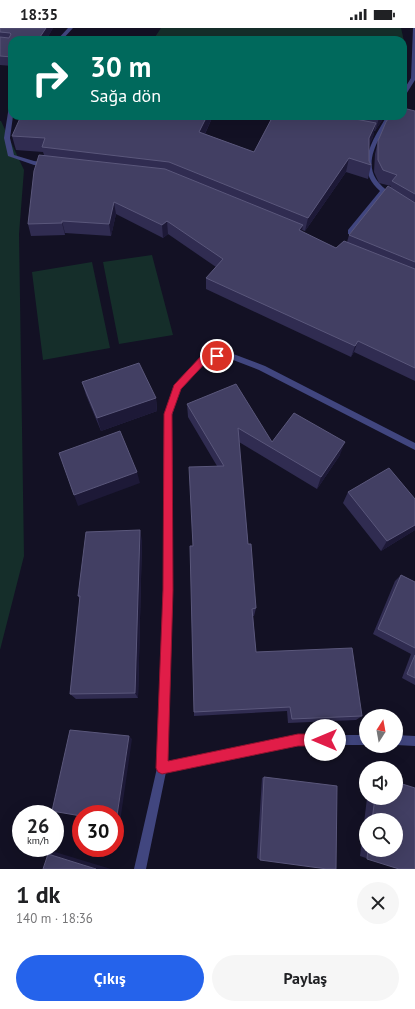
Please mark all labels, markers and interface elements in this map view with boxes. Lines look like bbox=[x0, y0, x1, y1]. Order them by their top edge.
text: 18:35 bbox=[20, 5, 58, 24]
text: 30 m bbox=[90, 48, 151, 85]
icon: right bbox=[24, 52, 76, 104]
text: Sağa dön bbox=[90, 84, 161, 107]
pin bbox=[200, 339, 234, 373]
icon: arrive bbox=[206, 345, 228, 367]
north arrow bbox=[359, 709, 403, 753]
map controls bbox=[359, 709, 403, 857]
position arrow bbox=[304, 719, 346, 761]
button: sound bbox=[359, 761, 403, 805]
speed limit sign: 30 bbox=[72, 805, 124, 857]
text: 26 bbox=[27, 813, 49, 839]
button: search bbox=[359, 813, 403, 857]
text: km/h bbox=[27, 834, 49, 847]
text: 1 dk bbox=[16, 879, 60, 910]
button: close bbox=[357, 882, 399, 924]
text: 140 m · 18:36 bbox=[16, 910, 93, 927]
button: Çıkış bbox=[16, 955, 204, 1001]
button: Paylaş bbox=[212, 955, 399, 1001]

